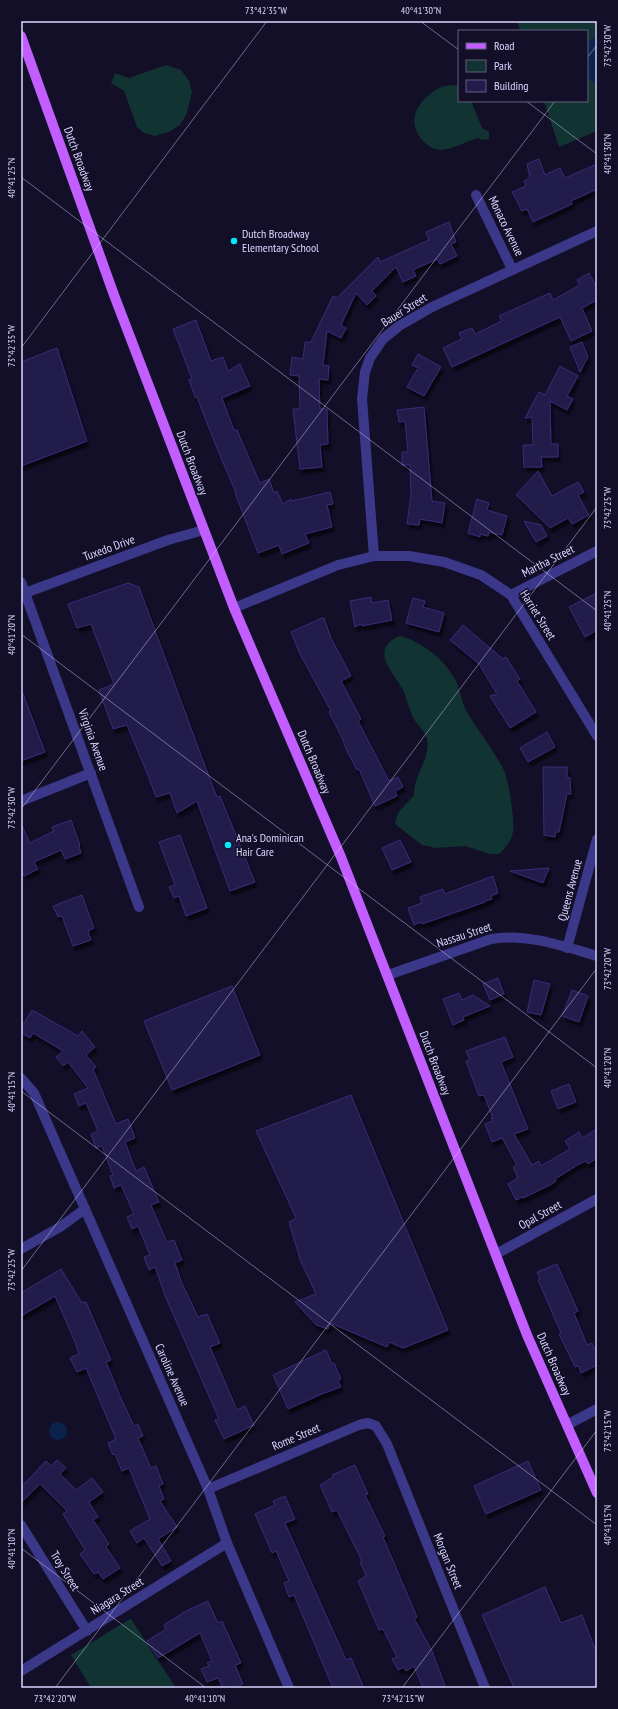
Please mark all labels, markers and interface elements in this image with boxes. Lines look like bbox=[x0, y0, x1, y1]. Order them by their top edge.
text: 73°42'35"W bbox=[245, 4, 287, 17]
text: 40°41'30"N bbox=[401, 4, 441, 17]
text: 73°42'30"W bbox=[601, 25, 614, 67]
legend bbox=[458, 30, 588, 102]
text: Road bbox=[494, 38, 514, 53]
text: Park bbox=[494, 58, 512, 73]
text: Building bbox=[494, 78, 529, 93]
street label: Dutch Broadway bbox=[61, 125, 98, 193]
text: 40°41'30"N bbox=[601, 134, 614, 174]
text: 40°41'25"N bbox=[5, 158, 18, 198]
street label: Monaco Avenue bbox=[486, 193, 527, 258]
place label: Dutch Broadway Elementary School bbox=[242, 226, 319, 255]
marker: Dutch Broadway Elementary School bbox=[229, 236, 239, 246]
street label: Bauer Street bbox=[378, 289, 430, 330]
text: 73°42'35"W bbox=[5, 325, 18, 367]
street label: Dutch Broadway bbox=[173, 429, 212, 497]
text: 73°42'25"W bbox=[601, 487, 614, 529]
street label: Tuxedo Drive bbox=[81, 531, 137, 564]
street label: Martha Street bbox=[519, 541, 577, 580]
street label: Harriet Street bbox=[517, 587, 560, 643]
text: 40°41'25"N bbox=[601, 591, 614, 631]
text: 40°41'20"N bbox=[5, 615, 18, 655]
street label: Virginia Avenue bbox=[75, 706, 112, 773]
street label: Dutch Broadway bbox=[294, 728, 335, 796]
text: 73°42'30"W bbox=[5, 787, 18, 829]
place label: Ana's Dominican Hair Care bbox=[236, 830, 304, 859]
marker: Ana's Dominican Hair Care bbox=[223, 840, 233, 850]
street label: Queens Avenue bbox=[554, 857, 585, 922]
street label: Nassau Street bbox=[435, 918, 494, 950]
text: 73°42'20"W bbox=[601, 948, 614, 990]
street label: Dutch Broadway bbox=[416, 1029, 455, 1097]
text: 40°41'20"N bbox=[601, 1048, 614, 1088]
text: 40°41'15"N bbox=[5, 1072, 18, 1112]
street label: Opal Street bbox=[516, 1196, 564, 1232]
text: 73°42'25"W bbox=[5, 1249, 18, 1291]
street label: Dutch Broadway bbox=[534, 1330, 575, 1398]
street label: Caroline Avenue bbox=[152, 1341, 193, 1408]
text: 73°42'15"W bbox=[601, 1410, 614, 1452]
street label: Rome Street bbox=[270, 1419, 323, 1453]
text: 40°41'15"N bbox=[601, 1505, 614, 1545]
text: 40°41'10"N bbox=[5, 1529, 18, 1569]
street label: Morgan Street bbox=[431, 1531, 467, 1592]
street label: Troy Street bbox=[47, 1548, 84, 1594]
street label: Niagara Street bbox=[88, 1573, 146, 1618]
text: 73°42'20"W bbox=[34, 1692, 76, 1705]
text: 40°41'10"N bbox=[185, 1692, 225, 1705]
text: 73°42'15"W bbox=[382, 1692, 424, 1705]

